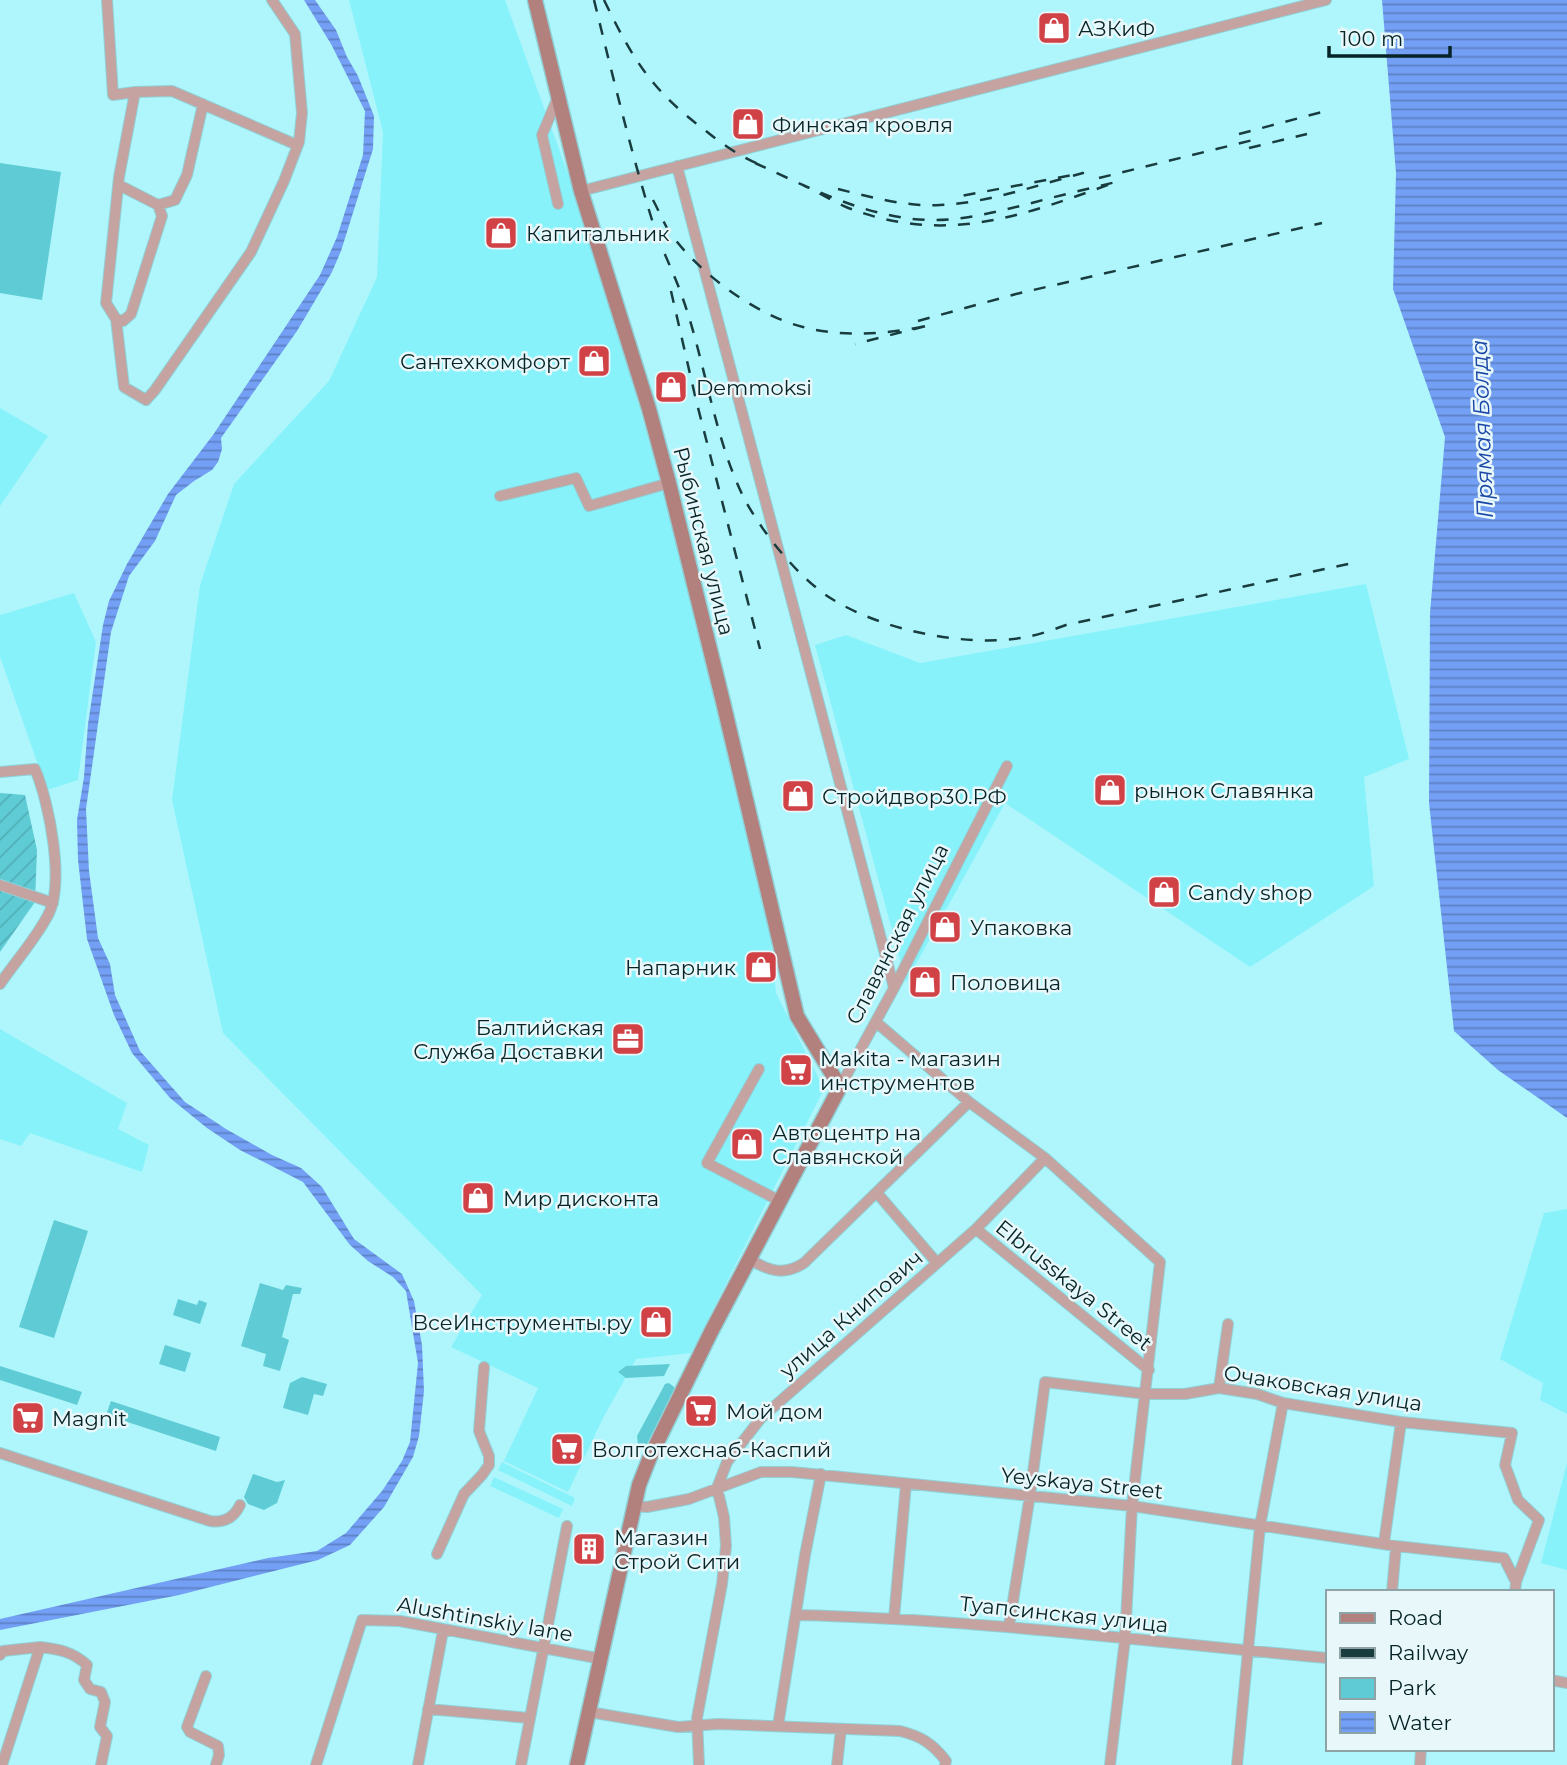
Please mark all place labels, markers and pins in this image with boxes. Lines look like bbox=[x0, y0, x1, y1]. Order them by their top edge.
shop icon: АЗКиФ bbox=[1035, 9, 1073, 47]
place label: АЗКиФ bbox=[1078, 16, 1155, 41]
shop icon: Финская кровля bbox=[729, 105, 767, 143]
place label: Финская кровля bbox=[772, 112, 953, 137]
shop icon: Капитальник bbox=[482, 214, 520, 252]
place label: Капитальник bbox=[526, 221, 669, 246]
shop icon: Сантехкомфорт bbox=[575, 342, 613, 380]
place label: Сантехкомфорт bbox=[400, 349, 570, 374]
shop icon: Demmoksi bbox=[652, 368, 690, 406]
place label: Demmoksi bbox=[696, 375, 812, 400]
shop icon: рынок Славянка bbox=[1091, 771, 1129, 809]
shop icon: Стройдвор30.РФ bbox=[779, 777, 817, 815]
place label: рынок Славянка bbox=[1134, 778, 1314, 803]
place label: Стройдвор30.РФ bbox=[822, 784, 1007, 809]
shop icon: Candy shop bbox=[1145, 873, 1183, 911]
place label: Candy shop bbox=[1188, 880, 1312, 905]
shop icon: Упаковка bbox=[926, 908, 964, 946]
place label: Упаковка bbox=[970, 915, 1072, 940]
shop icon: Напарник bbox=[742, 948, 780, 986]
place label: Напарник bbox=[625, 955, 736, 980]
shop icon: Половица bbox=[906, 963, 944, 1001]
place label: Половица bbox=[950, 970, 1061, 995]
place label: Балтийская Служба Доставки bbox=[413, 1015, 604, 1064]
office icon: Балтийская Служба Доставки bbox=[609, 1020, 647, 1058]
place label: Makita - магазин инструментов bbox=[820, 1046, 1001, 1095]
supermarket icon: Makita - магазин инструментов bbox=[777, 1051, 815, 1089]
place label: Автоцентр на Славянской bbox=[772, 1120, 921, 1169]
shop icon: Автоцентр на Славянской bbox=[728, 1125, 766, 1163]
shop icon: Мир дисконта bbox=[459, 1179, 497, 1217]
place label: Мир дисконта bbox=[503, 1186, 659, 1211]
shop icon: ВсеИнструменты.ру bbox=[637, 1303, 675, 1341]
place label: ВсеИнструменты.ру bbox=[412, 1310, 632, 1335]
supermarket icon: Мой дом bbox=[682, 1392, 720, 1430]
supermarket icon: Magnit bbox=[9, 1399, 47, 1437]
place label: Мой дом bbox=[726, 1399, 823, 1424]
place label: Magnit bbox=[52, 1406, 127, 1431]
supermarket icon: Волготехснаб-Каспий bbox=[548, 1430, 586, 1468]
place label: Волготехснаб-Каспий bbox=[592, 1437, 831, 1462]
place label: Магазин Строй Сити bbox=[614, 1525, 740, 1574]
building icon: Магазин Строй Сити bbox=[570, 1530, 608, 1568]

